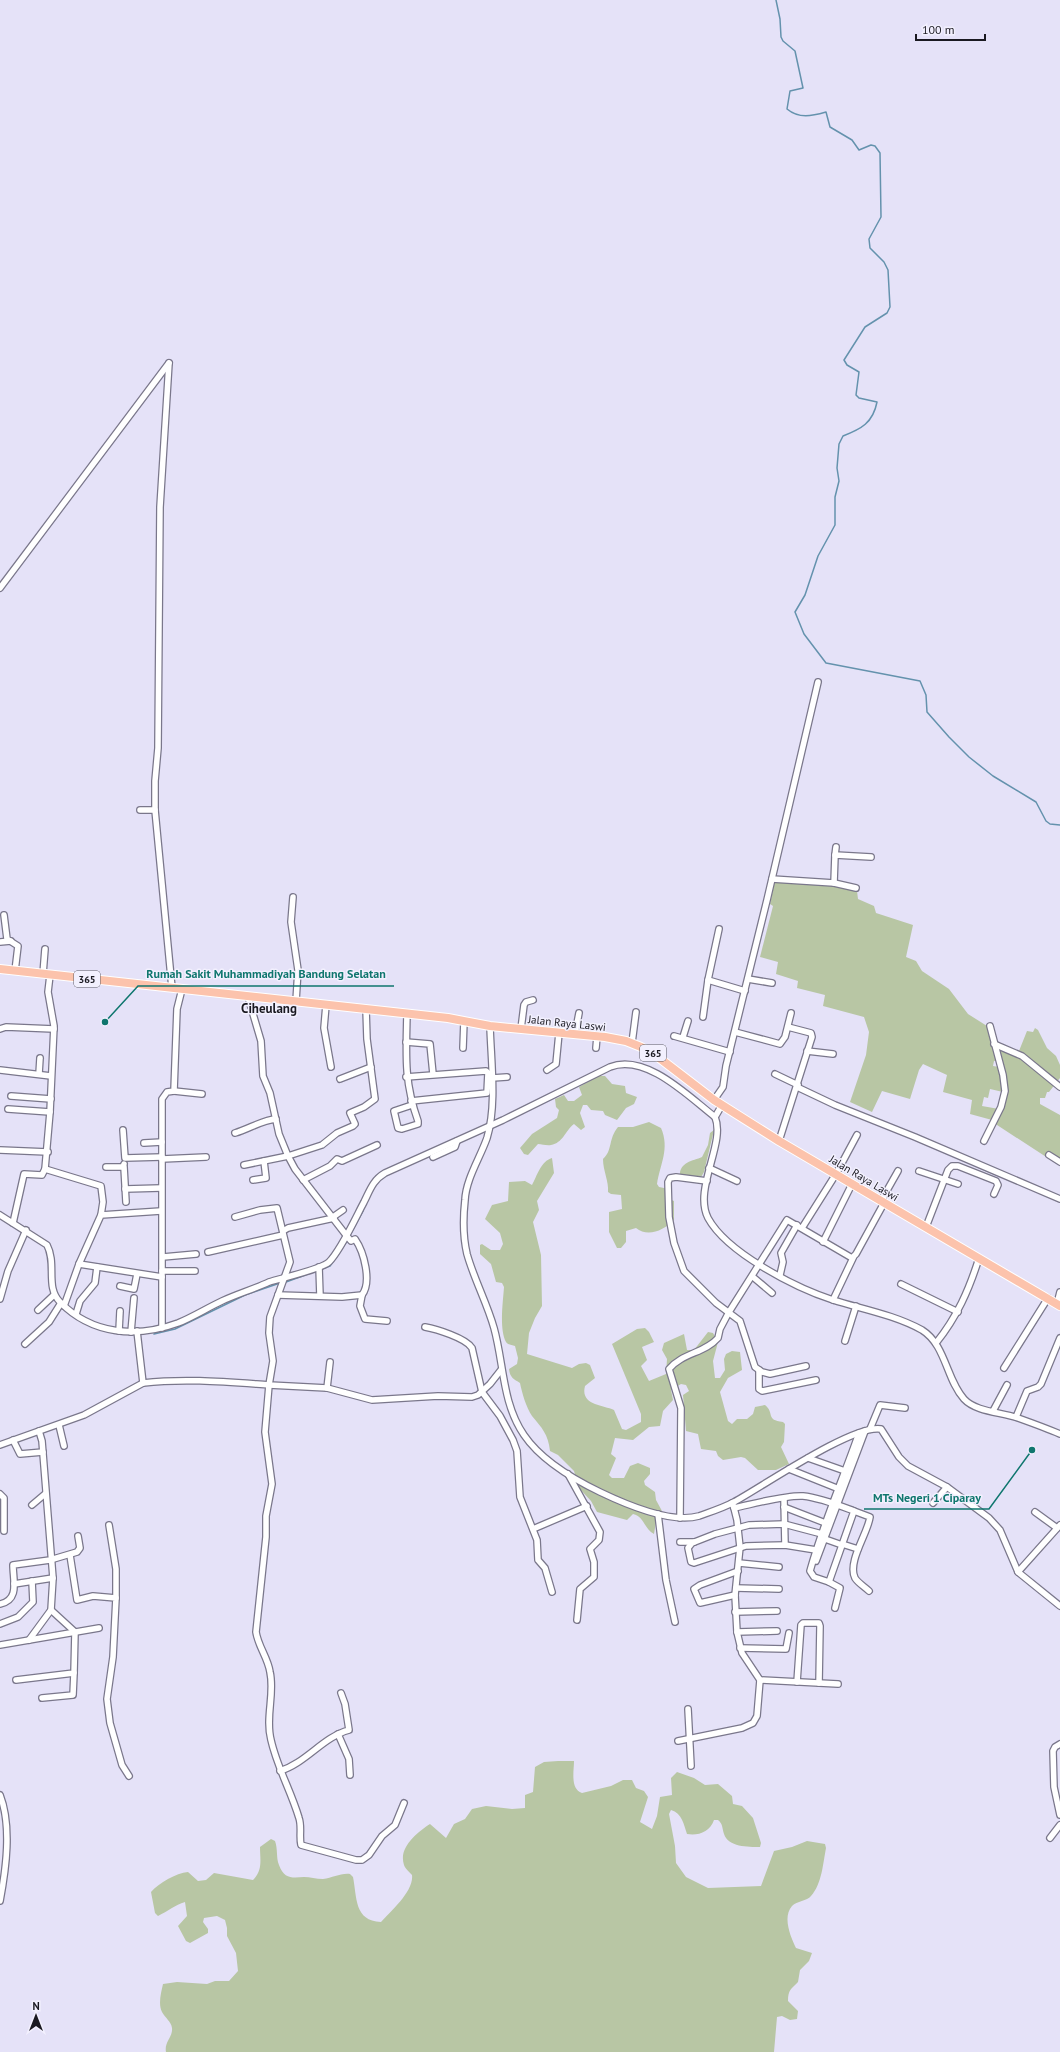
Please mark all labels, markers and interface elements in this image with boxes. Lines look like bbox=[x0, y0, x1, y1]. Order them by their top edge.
scale bar bbox=[916, 16, 985, 42]
text: 100 m bbox=[922, 22, 955, 37]
callout: Rumah Sakit Muhammadiyah Bandung Selatan bbox=[138, 962, 394, 986]
text: Rumah Sakit Muhammadiyah Bandung Selatan bbox=[146, 966, 386, 981]
road number: 365 bbox=[74, 971, 100, 987]
district label: Ciheulang bbox=[241, 1000, 297, 1017]
street label: Jalan Raya Laswi bbox=[526, 1012, 607, 1034]
road number: 365 bbox=[640, 1045, 666, 1061]
street label: Jalan Raya Laswi bbox=[826, 1151, 901, 1204]
callout: MTs Negeri 1 Ciparay bbox=[864, 1485, 989, 1509]
text: MTs Negeri 1 Ciparay bbox=[873, 1490, 981, 1505]
north arrow bbox=[16, 1996, 56, 2036]
text: N bbox=[32, 1999, 40, 2013]

